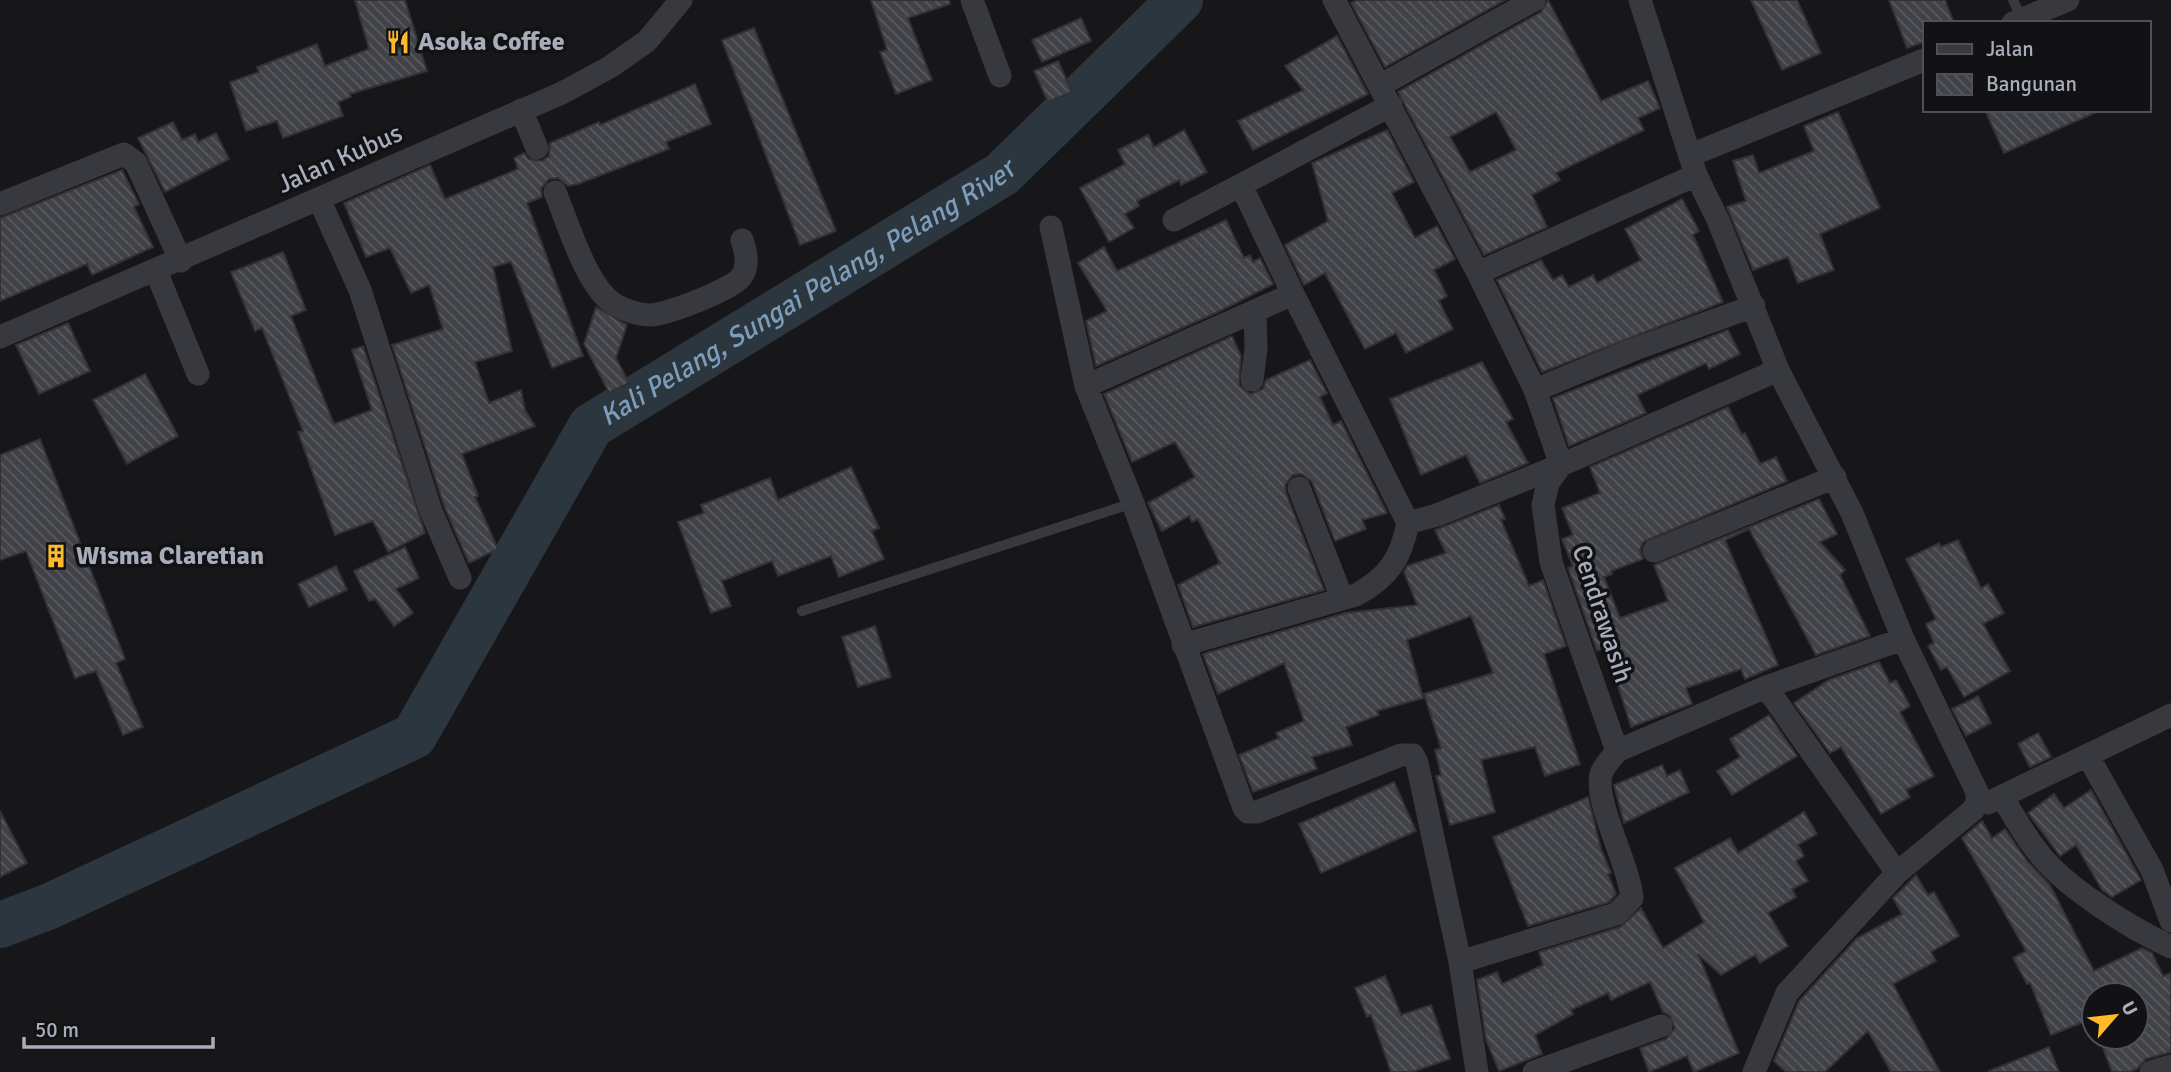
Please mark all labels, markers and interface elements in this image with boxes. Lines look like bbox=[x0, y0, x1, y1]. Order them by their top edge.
legend bbox=[1923, 21, 2150, 112]
place label: Asoka Coffee bbox=[418, 26, 565, 58]
restaurant icon: Asoka Coffee bbox=[384, 28, 412, 56]
text: Jalan bbox=[1986, 36, 2034, 62]
text: Bangunan bbox=[1986, 71, 2077, 97]
street label: Jalan Kubus bbox=[273, 117, 407, 201]
water label: Kali Pelang, Sungai Pelang, Pelang River bbox=[593, 151, 1025, 434]
place label: Wisma Claretian bbox=[76, 540, 264, 572]
street label: Cendrawasih bbox=[1565, 541, 1639, 687]
building icon: Wisma Claretian bbox=[42, 542, 70, 570]
north arrow bbox=[2080, 981, 2150, 1051]
text: U bbox=[2116, 997, 2143, 1020]
scale bar bbox=[24, 1006, 214, 1050]
text: 50 m bbox=[35, 1017, 79, 1043]

